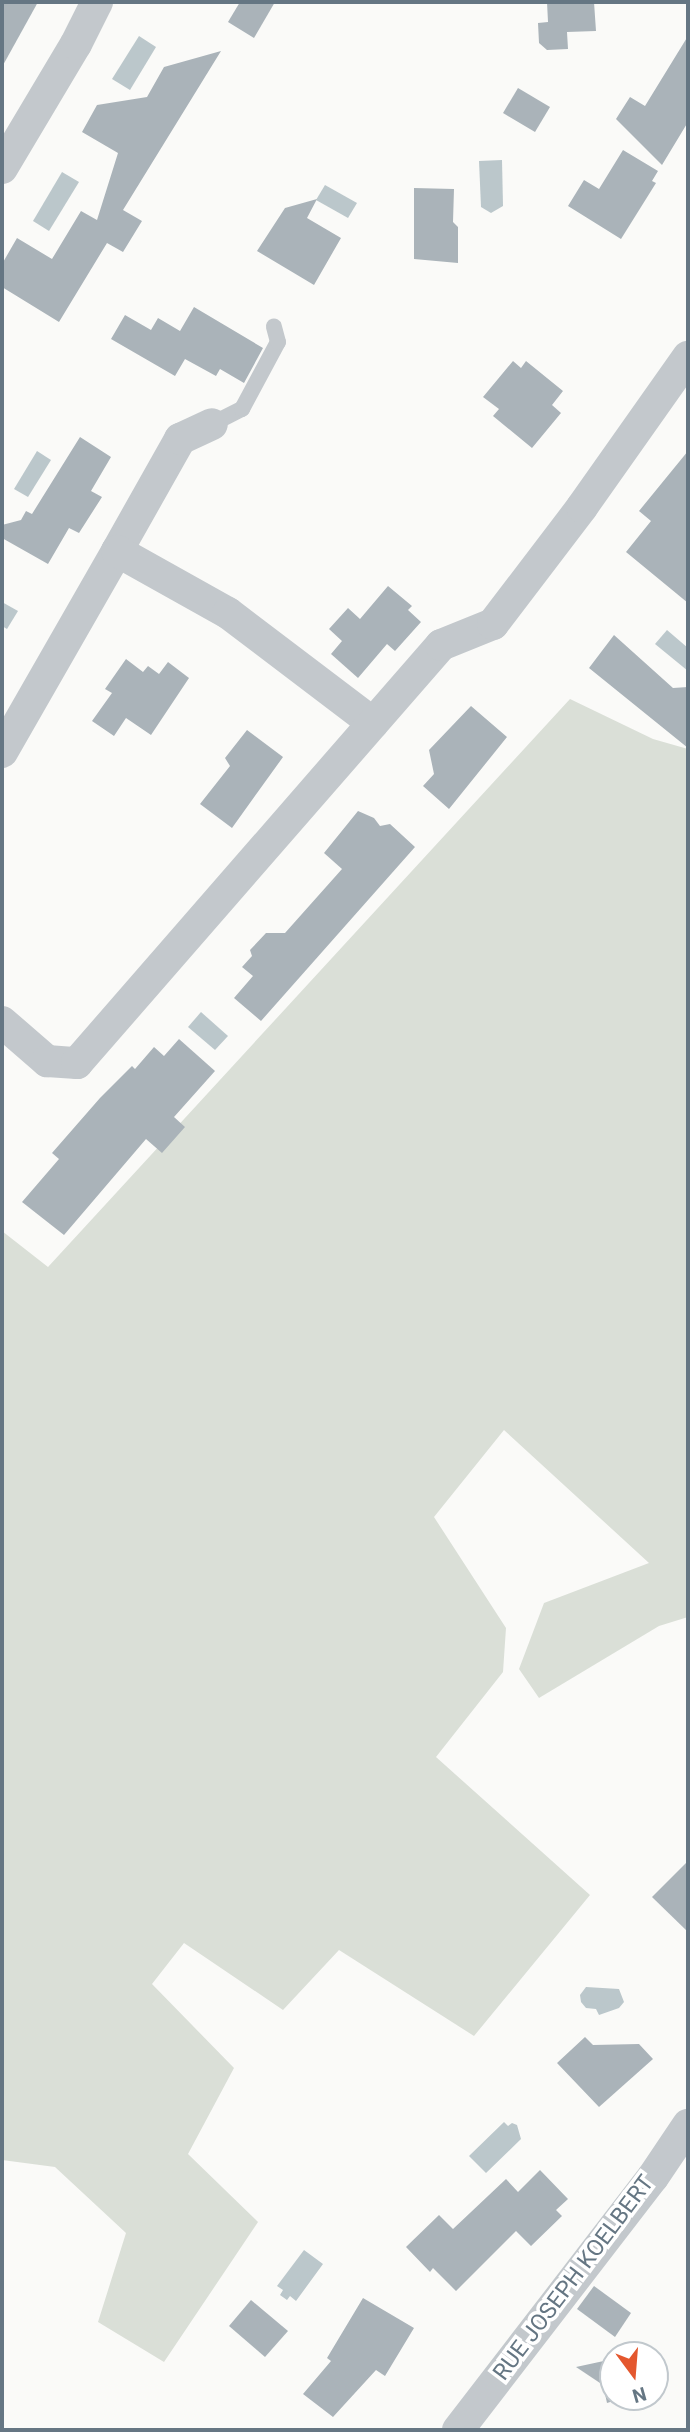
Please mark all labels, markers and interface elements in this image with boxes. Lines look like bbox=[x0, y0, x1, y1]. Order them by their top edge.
street label: RUE JOSEPH KOELBERT bbox=[488, 2170, 660, 2386]
north arrow bbox=[599, 2341, 669, 2411]
text: N bbox=[630, 2382, 649, 2408]

